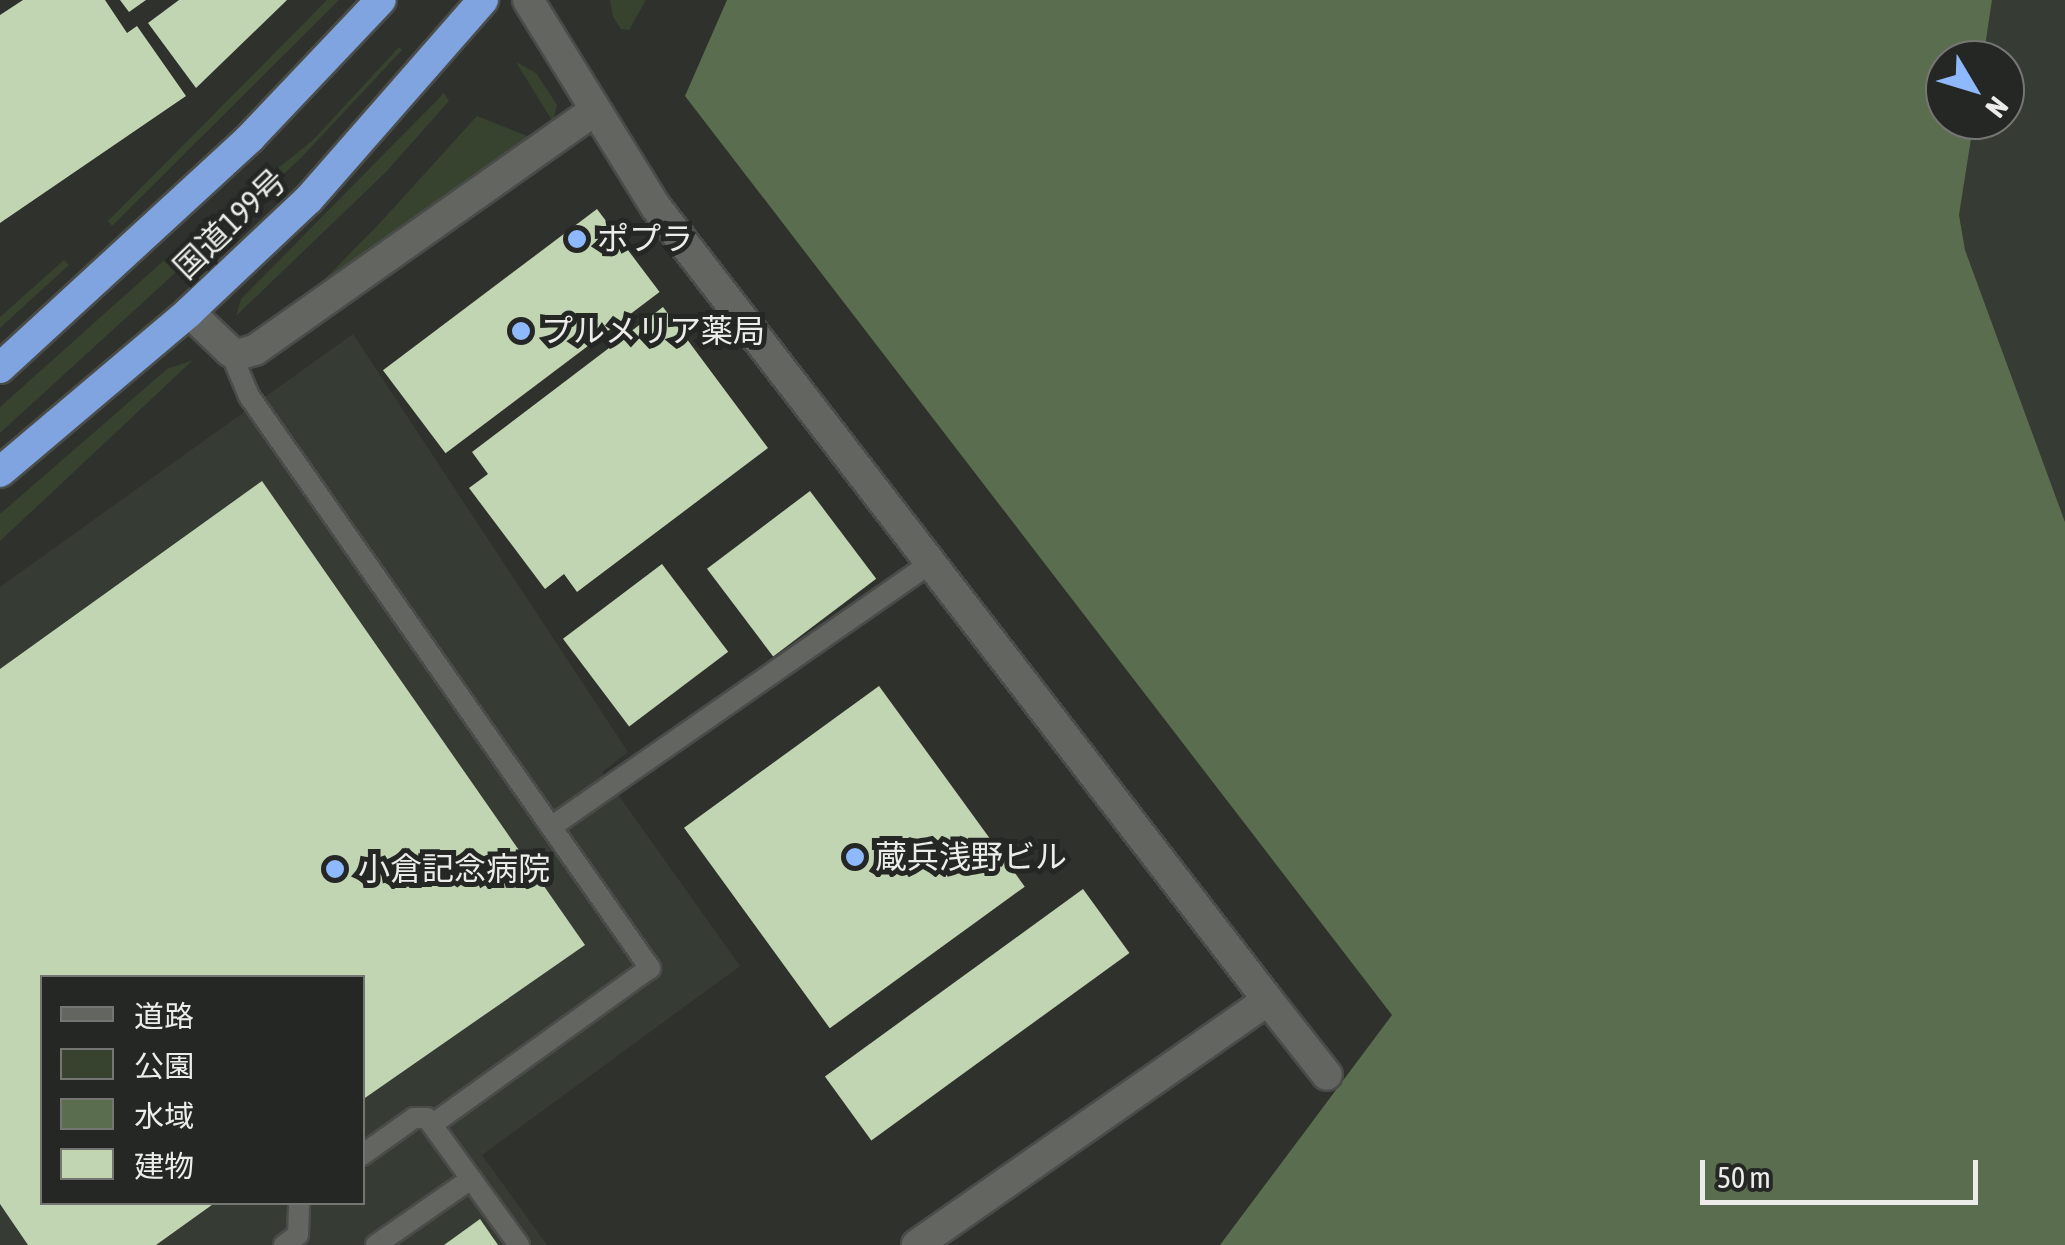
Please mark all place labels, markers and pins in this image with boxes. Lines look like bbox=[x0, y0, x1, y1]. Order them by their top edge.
place label: ポプラ bbox=[597, 220, 693, 258]
marker: ポプラ bbox=[566, 228, 588, 250]
place label: プルメリア薬局 bbox=[541, 312, 765, 350]
marker: プルメリア薬局 bbox=[510, 320, 532, 342]
place label: 蔵兵浅野ビル bbox=[875, 838, 1067, 876]
marker: 蔵兵浅野ビル bbox=[844, 846, 866, 868]
place label: 小倉記念病院 bbox=[358, 850, 550, 888]
marker: 小倉記念病院 bbox=[322, 856, 348, 882]

